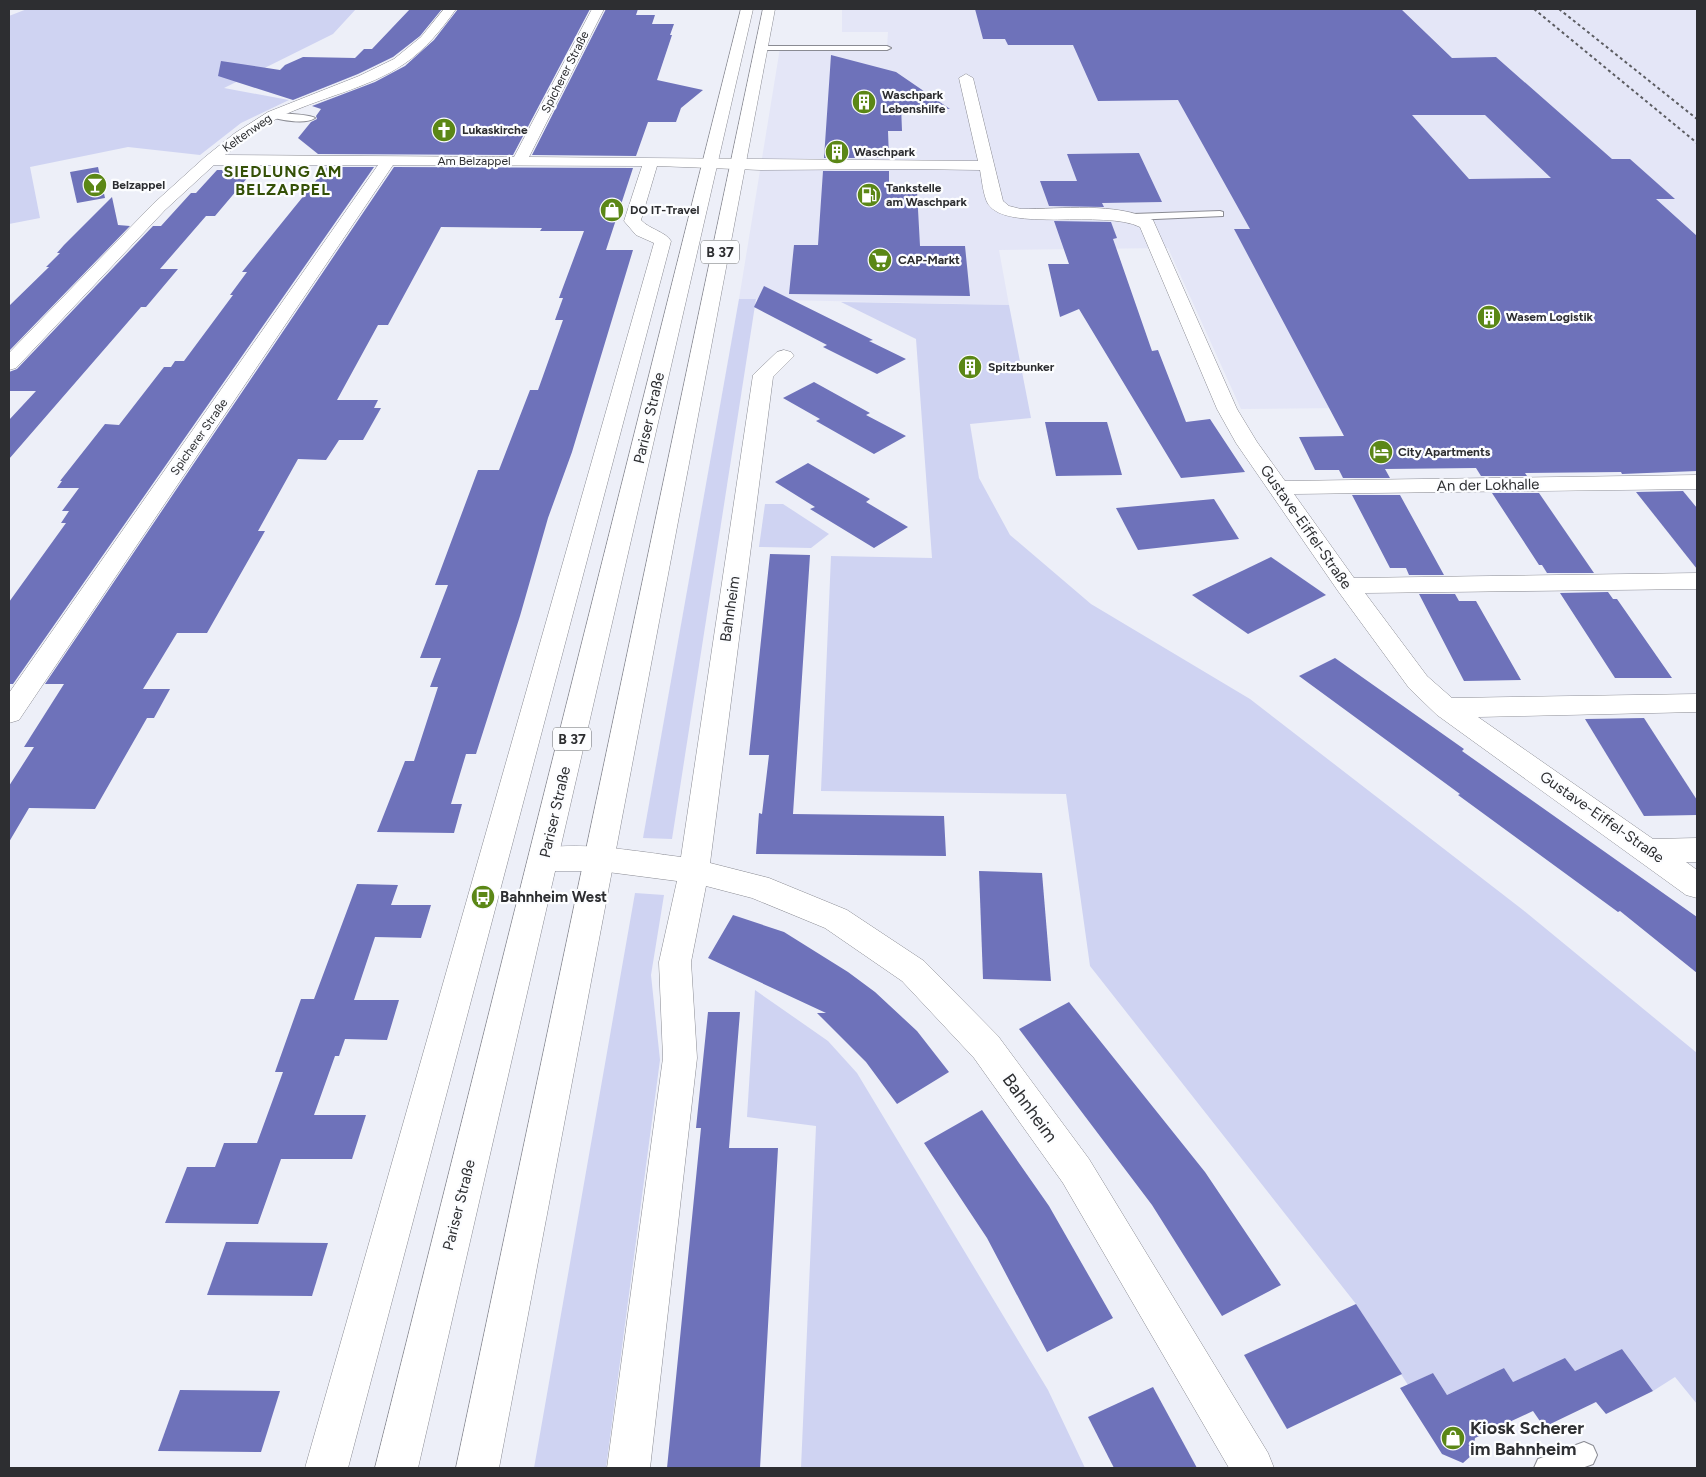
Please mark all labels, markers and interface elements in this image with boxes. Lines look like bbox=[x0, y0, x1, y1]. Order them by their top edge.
street label: Spicherer Straße bbox=[538, 28, 592, 115]
place label: Waschpark Lebenshilfe bbox=[882, 88, 946, 116]
building icon: Waschpark Lebenshilfe bbox=[851, 89, 877, 115]
street label: Keltenweg bbox=[220, 111, 274, 155]
church icon: Lukaskirche bbox=[431, 117, 457, 143]
place label: Lukaskirche bbox=[462, 123, 528, 137]
building icon: Waschpark bbox=[824, 139, 850, 165]
place label: Waschpark bbox=[854, 145, 916, 159]
street label: Am Belzappel bbox=[437, 154, 511, 168]
district label: SIEDLUNG AM BELZAPPEL bbox=[223, 162, 343, 199]
bar icon: Belzappel bbox=[82, 172, 108, 198]
place label: Belzappel bbox=[112, 178, 165, 192]
place label: Tankstelle am Waschpark bbox=[886, 181, 968, 209]
fuel station icon: Tankstelle am Waschpark bbox=[856, 182, 882, 208]
shop icon: DO IT-Travel bbox=[599, 197, 625, 223]
place label: DO IT-Travel bbox=[630, 203, 700, 217]
road number: B 37 bbox=[701, 240, 739, 264]
supermarket icon: CAP-Markt bbox=[867, 247, 893, 273]
place label: CAP-Markt bbox=[898, 253, 960, 267]
building icon: Wasem Logistik bbox=[1476, 304, 1502, 330]
place label: Wasem Logistik bbox=[1506, 310, 1594, 324]
building icon: Spitzbunker bbox=[957, 354, 983, 380]
place label: Spitzbunker bbox=[988, 360, 1055, 374]
street label: Pariser Straße bbox=[630, 371, 668, 465]
street label: Spicherer Straße bbox=[167, 396, 231, 478]
hotel icon: City Apartments bbox=[1368, 439, 1394, 465]
place label: City Apartments bbox=[1398, 445, 1491, 459]
street label: Gustave-Eiffel-Straße bbox=[1256, 461, 1356, 593]
street label: An der Lokhalle bbox=[1437, 475, 1539, 495]
street label: Bahnheim bbox=[716, 575, 744, 643]
road number: B 37 bbox=[553, 728, 591, 751]
street label: Pariser Straße bbox=[536, 765, 574, 859]
street label: Gustave-Eiffel-Straße bbox=[1536, 767, 1668, 867]
bus stop icon: Bahnheim West bbox=[470, 884, 496, 910]
place label: Bahnheim West bbox=[500, 888, 607, 906]
street label: Bahnheim bbox=[998, 1069, 1062, 1147]
street label: Pariser Straße bbox=[439, 1158, 479, 1252]
place label: Kiosk Scherer im Bahnheim bbox=[1470, 1417, 1584, 1460]
shop icon: Kiosk Scherer im Bahnheim bbox=[1440, 1425, 1466, 1451]

